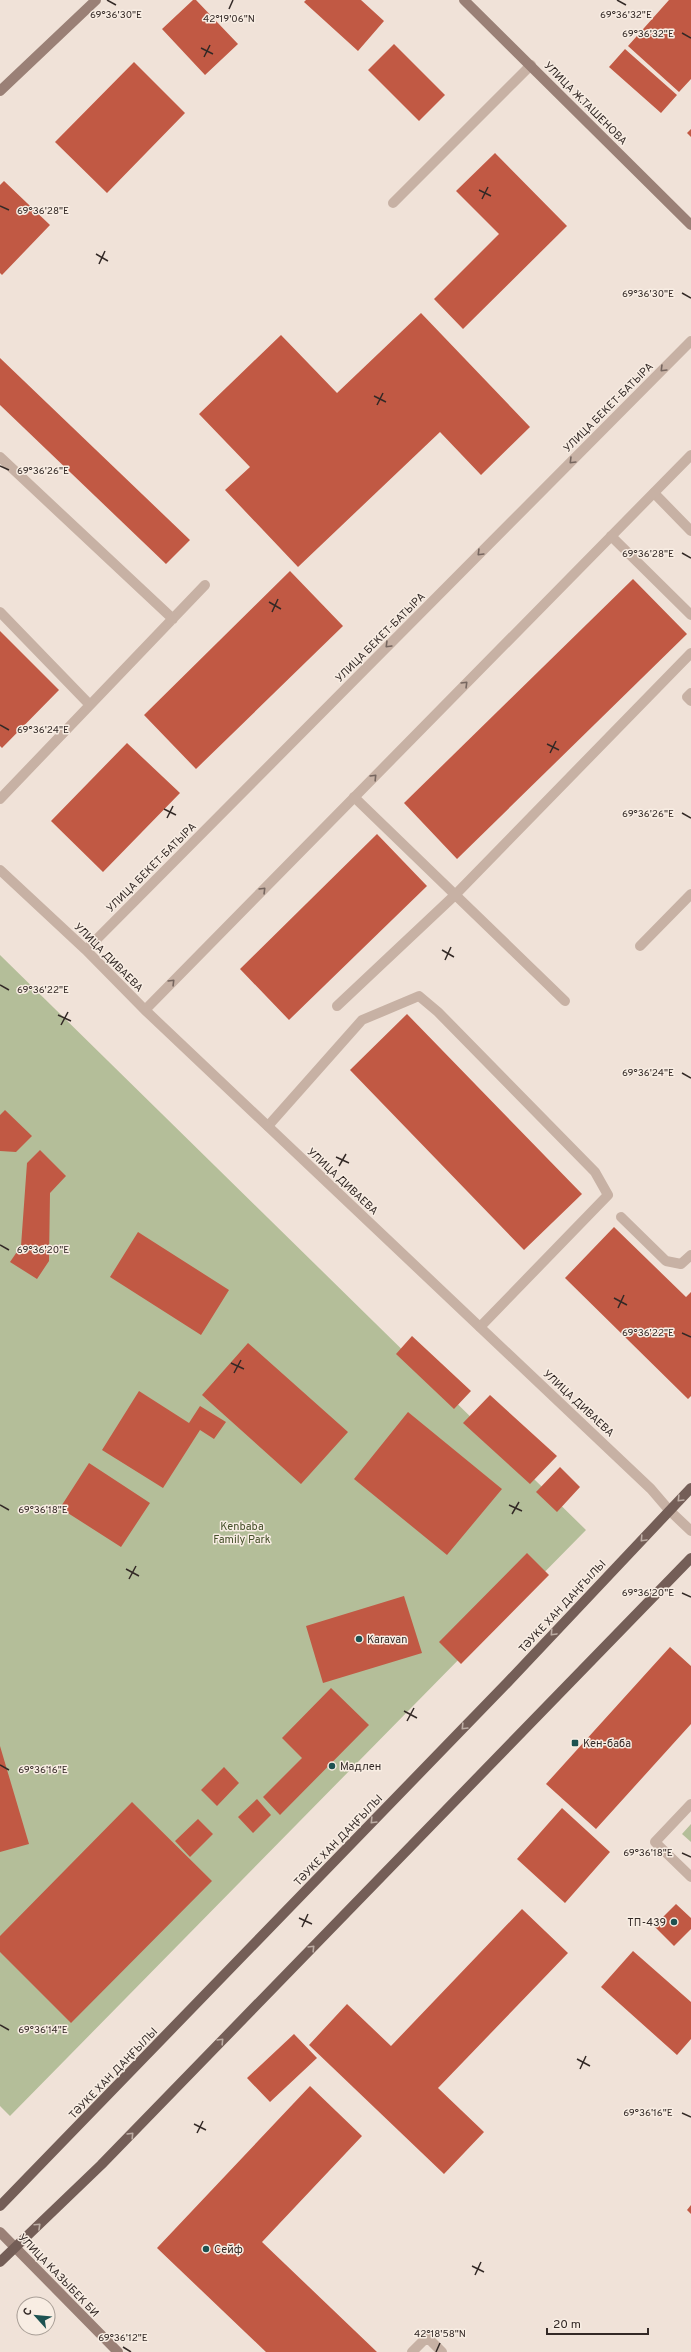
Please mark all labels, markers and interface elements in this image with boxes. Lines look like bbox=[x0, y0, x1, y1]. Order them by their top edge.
text: 69°36'30"E bbox=[90, 9, 142, 22]
text: 69°36'32"E bbox=[600, 9, 652, 22]
text: 42°19'06"N bbox=[203, 13, 255, 26]
text: 69°36'32"E bbox=[622, 28, 674, 41]
street label: УЛИЦА Ж.ТАШЕНОВА bbox=[541, 59, 630, 148]
text: 69°36'28"E bbox=[17, 205, 69, 218]
text: 69°36'30"E bbox=[622, 288, 674, 301]
street label: УЛИЦА БЕКЕТ-БАТЫРА bbox=[561, 360, 657, 456]
one-way arrow bbox=[661, 364, 668, 372]
one-way arrow bbox=[569, 456, 577, 464]
text: 69°36'26"E bbox=[17, 465, 69, 478]
one-way arrow bbox=[477, 548, 485, 556]
text: 69°36'28"E bbox=[622, 548, 674, 561]
street label: УЛИЦА БЕКЕТ-БАТЫРА bbox=[333, 590, 429, 686]
one-way arrow bbox=[385, 640, 393, 648]
one-way arrow bbox=[460, 681, 468, 689]
text: 69°36'24"E bbox=[17, 724, 69, 737]
one-way arrow bbox=[369, 774, 377, 782]
text: 69°36'26"E bbox=[622, 808, 674, 821]
street label: УЛИЦА БЕКЕТ-БАТЫРА bbox=[104, 820, 200, 916]
one-way arrow bbox=[258, 887, 266, 895]
street label: УЛИЦА ДИВАЕВА bbox=[71, 920, 146, 995]
one-way arrow bbox=[167, 979, 175, 987]
text: 69°36'22"E bbox=[17, 984, 69, 997]
text: 69°36'24"E bbox=[622, 1067, 674, 1080]
street label: УЛИЦА ДИВАЕВА bbox=[304, 1145, 381, 1218]
text: 69°36'20"E bbox=[17, 1244, 69, 1257]
text: 69°36'22"E bbox=[622, 1327, 674, 1340]
street label: УЛИЦА ДИВАЕВА bbox=[540, 1367, 617, 1440]
one-way arrow bbox=[677, 1494, 685, 1502]
text: 69°36'18"E bbox=[18, 1504, 68, 1517]
park label: Kenbaba Family Park bbox=[213, 1520, 271, 1547]
one-way arrow bbox=[640, 1534, 647, 1542]
street label: ТӘУКЕ ХАН ДАҢҒЫЛЫ bbox=[516, 1557, 609, 1656]
text: 69°36'20"E bbox=[622, 1587, 674, 1600]
one-way arrow bbox=[551, 1628, 558, 1636]
place label: Karavan bbox=[367, 1633, 407, 1647]
marker: Karavan bbox=[354, 1634, 364, 1644]
one-way arrow bbox=[461, 1722, 469, 1730]
place label: Кен-баба bbox=[583, 1737, 631, 1751]
marker: Кен-баба bbox=[570, 1738, 580, 1748]
place label: Мадлен bbox=[340, 1760, 381, 1774]
marker: Мадлен bbox=[327, 1761, 337, 1771]
text: 69°36'16"E bbox=[18, 1764, 68, 1777]
street label: ТӘУКЕ ХАН ДАҢҒЫЛЫ bbox=[291, 1792, 386, 1889]
one-way arrow bbox=[370, 1816, 378, 1824]
text: 69°36'18"E bbox=[623, 1847, 673, 1860]
place label: ТП-439 bbox=[627, 1916, 666, 1930]
marker: ТП-439 bbox=[669, 1917, 679, 1927]
one-way arrow bbox=[307, 1945, 315, 1953]
text: 69°36'14"E bbox=[18, 2024, 68, 2037]
street label: ТӘУКЕ ХАН ДАҢҒЫЛЫ bbox=[66, 2025, 161, 2122]
one-way arrow bbox=[216, 2038, 224, 2046]
text: 69°36'16"E bbox=[623, 2107, 673, 2120]
one-way arrow bbox=[126, 2132, 133, 2139]
one-way arrow bbox=[33, 2223, 41, 2231]
street label: УЛИЦА КАЗЫБЕК БИ bbox=[15, 2231, 102, 2320]
place label: Сейф bbox=[214, 2243, 243, 2257]
marker: Сейф bbox=[201, 2244, 211, 2254]
north arrow bbox=[16, 2296, 56, 2336]
text: С bbox=[20, 2306, 36, 2318]
scale bar bbox=[547, 2310, 648, 2336]
text: 20 m bbox=[553, 2317, 581, 2333]
text: 42°18'58"N bbox=[414, 2328, 466, 2341]
text: 69°36'12"E bbox=[98, 2332, 148, 2345]

